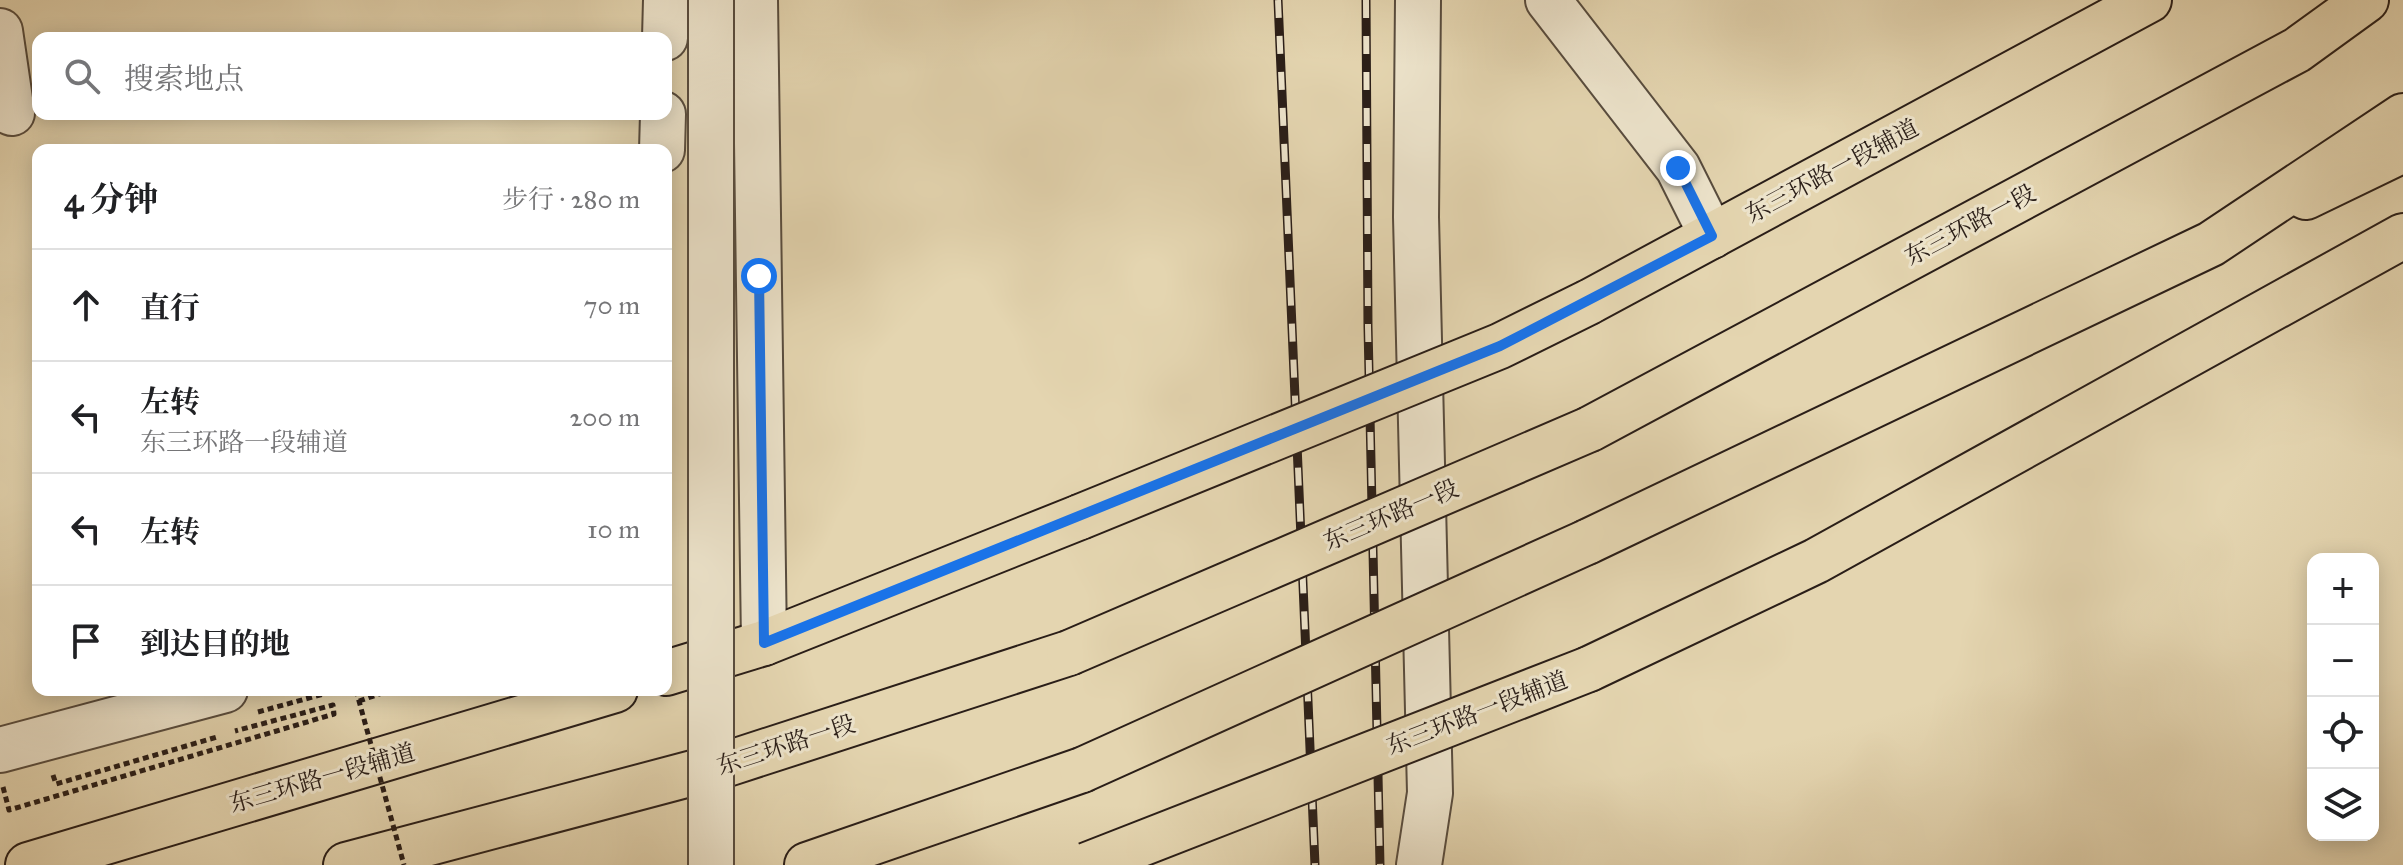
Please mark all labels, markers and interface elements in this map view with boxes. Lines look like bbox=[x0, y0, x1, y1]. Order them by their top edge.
search box bbox=[32, 32, 672, 120]
icon: search bbox=[60, 54, 104, 98]
text: 搜索地点 bbox=[124, 61, 244, 97]
street label: 东三环路一段辅道 bbox=[1740, 113, 1924, 229]
route end bbox=[1660, 150, 1696, 186]
street label: 东三环路一段 bbox=[1899, 178, 2041, 272]
text: 4 分钟 bbox=[64, 179, 158, 220]
text: 步行 · 280 m bbox=[502, 183, 640, 215]
route start bbox=[741, 258, 777, 294]
icon: ahead bbox=[64, 283, 108, 327]
text: 70 m bbox=[584, 289, 640, 321]
text: 直行 bbox=[140, 290, 200, 326]
text: 左转 bbox=[140, 384, 200, 420]
icon: left bbox=[64, 395, 108, 439]
text: 200 m bbox=[569, 401, 640, 433]
text: 东三环路一段辅道 bbox=[140, 426, 348, 458]
street label: 东三环路一段 bbox=[1319, 473, 1463, 557]
icon: left bbox=[64, 507, 108, 551]
text: 10 m bbox=[587, 513, 640, 545]
text: 左转 bbox=[140, 514, 200, 550]
map controls bbox=[2307, 553, 2379, 841]
button: + bbox=[2307, 553, 2379, 625]
icon: arrive bbox=[64, 619, 108, 663]
button: − bbox=[2307, 625, 2379, 697]
text: 到达目的地 bbox=[140, 626, 290, 662]
street label: 东三环路一段辅道 bbox=[1382, 665, 1572, 761]
button: locate bbox=[2307, 697, 2379, 769]
street label: 东三环路一段 bbox=[713, 708, 859, 782]
street label: 东三环路一段辅道 bbox=[226, 737, 418, 819]
button: layers bbox=[2307, 769, 2379, 841]

